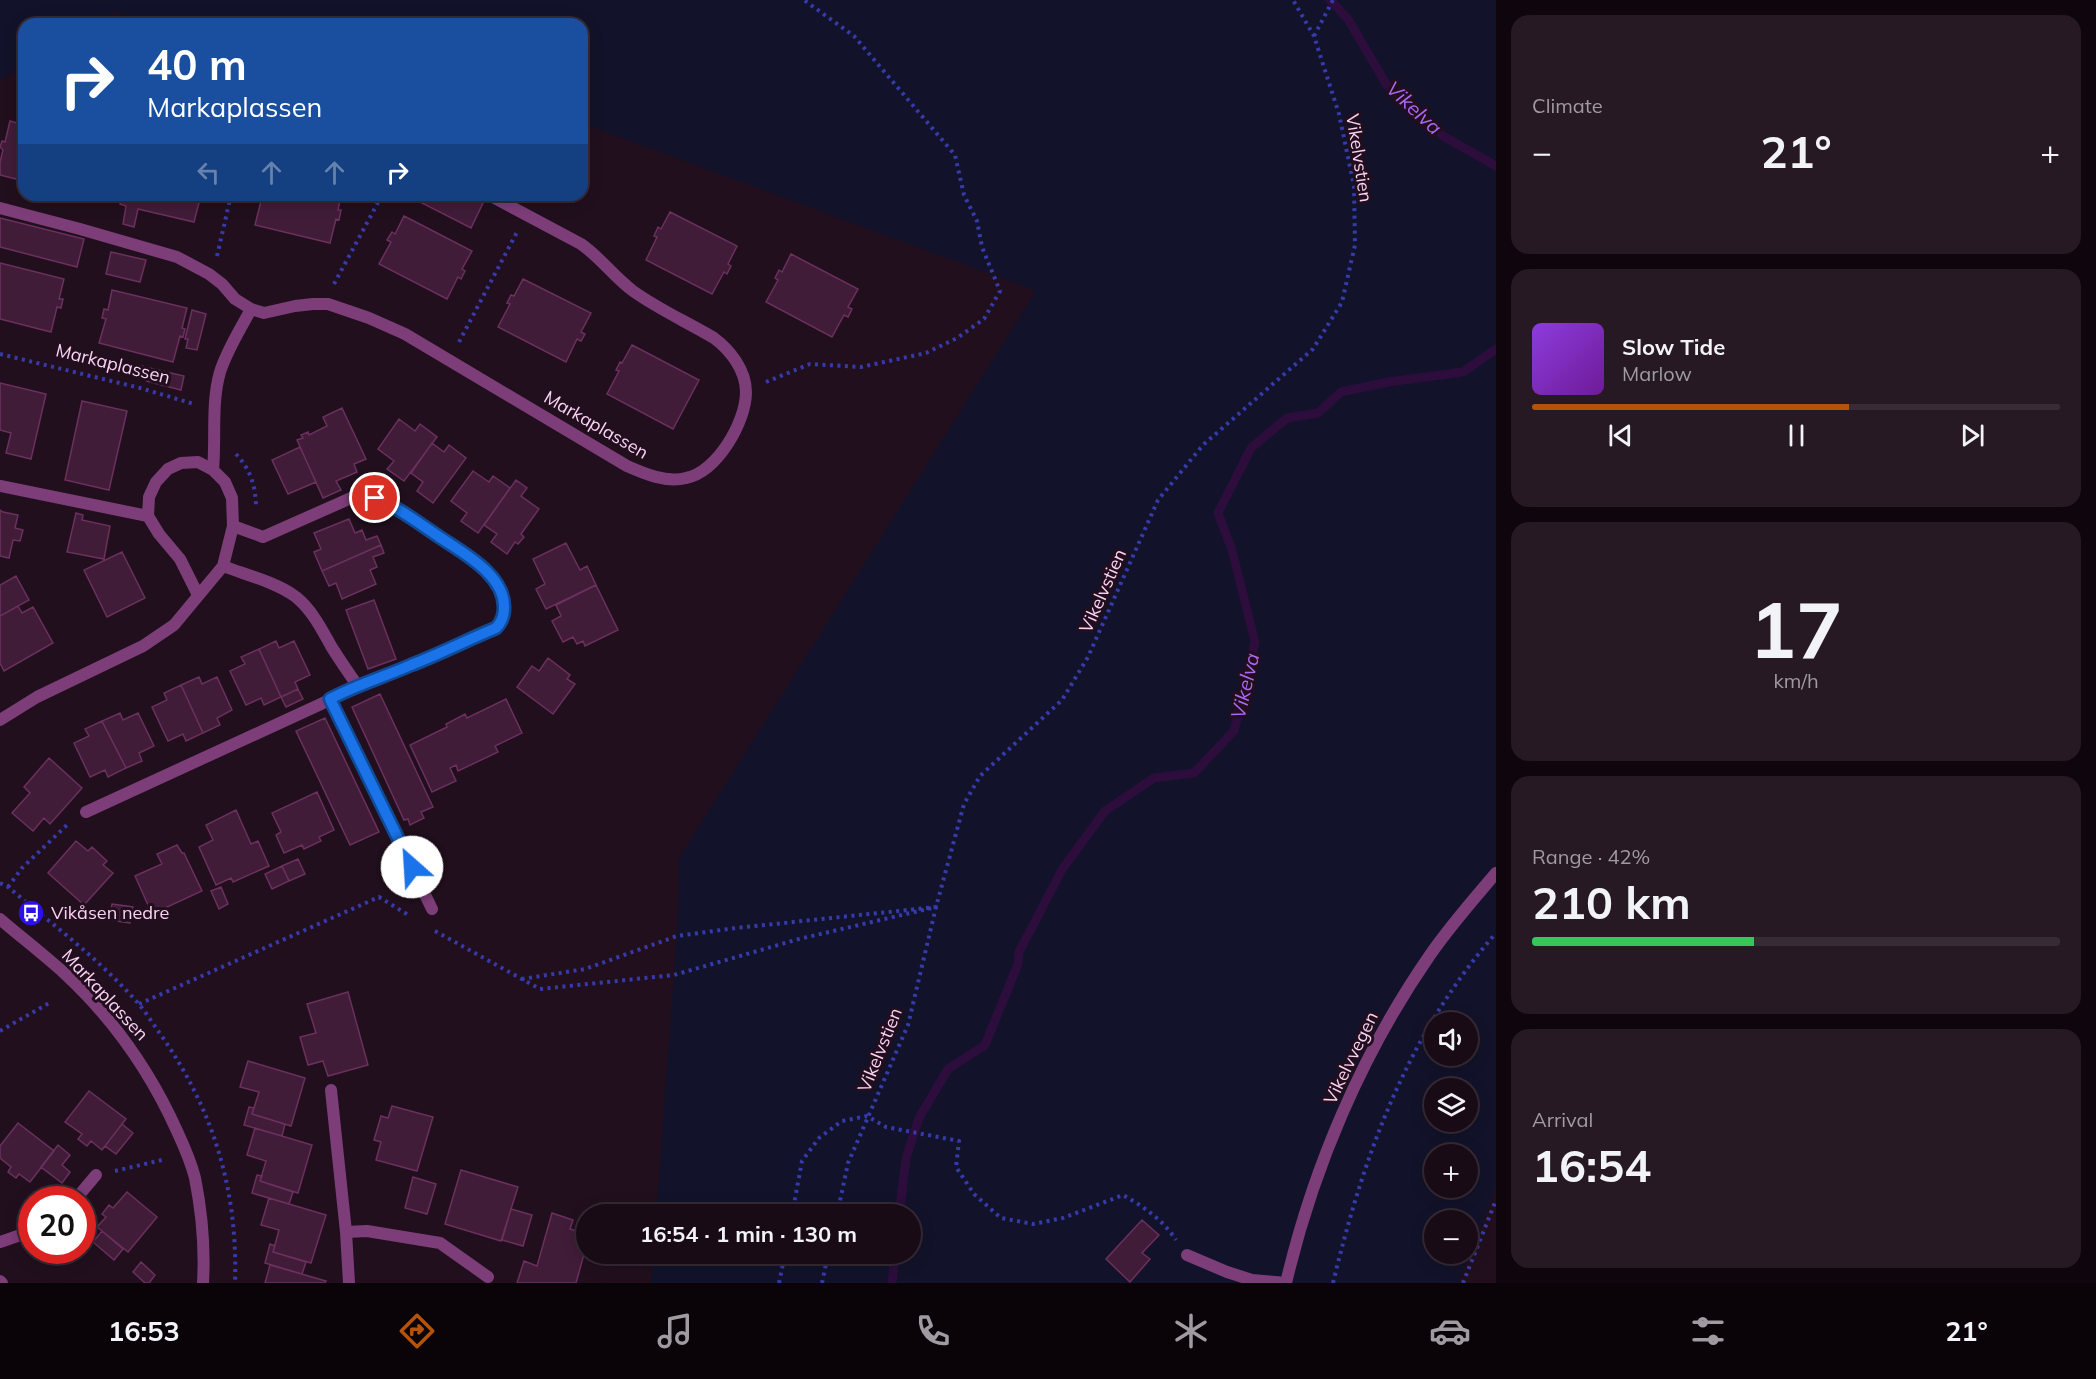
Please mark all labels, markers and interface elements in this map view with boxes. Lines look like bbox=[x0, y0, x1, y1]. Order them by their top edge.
text: 40 m bbox=[147, 38, 247, 91]
icon: right bbox=[48, 42, 126, 120]
water label: Vikelva bbox=[1381, 76, 1447, 140]
text: Markaplassen bbox=[147, 90, 322, 124]
text: Climate bbox=[1532, 93, 1603, 118]
street label: Vikelvstien bbox=[1341, 112, 1378, 204]
text: 21° bbox=[1760, 123, 1832, 179]
text: − bbox=[1532, 131, 1552, 172]
text: + bbox=[2040, 131, 2060, 172]
icon: left bbox=[192, 156, 225, 189]
icon: ahead bbox=[255, 156, 288, 189]
icon: ahead bbox=[318, 156, 351, 189]
icon: right bbox=[381, 156, 414, 189]
text: Slow Tide bbox=[1622, 333, 1725, 361]
street label: Markaplassen bbox=[54, 338, 173, 389]
text: Marlow bbox=[1622, 361, 1692, 386]
street label: Markaplassen bbox=[540, 385, 653, 464]
icon: previous bbox=[1604, 419, 1637, 452]
icon: pause bbox=[1780, 419, 1813, 452]
icon: next bbox=[1956, 419, 1989, 452]
pin bbox=[349, 472, 400, 523]
icon: arrive bbox=[358, 481, 391, 514]
street label: Vikelvstien bbox=[1074, 545, 1131, 636]
text: 17 bbox=[1749, 580, 1843, 678]
water label: Vikelva bbox=[1225, 651, 1264, 721]
text: km/h bbox=[1773, 668, 1819, 693]
position arrow bbox=[380, 835, 444, 899]
text: Range · 42% bbox=[1532, 844, 1650, 869]
text: 210 km bbox=[1532, 874, 1691, 930]
bus stop icon: Vikåsen nedre bbox=[16, 898, 46, 928]
place label: Vikåsen nedre bbox=[51, 901, 169, 924]
street label: Markaplassen bbox=[57, 944, 154, 1045]
street label: Vikelvstien bbox=[852, 1004, 907, 1095]
street label: Vikelvvegen bbox=[1318, 1008, 1383, 1108]
map controls bbox=[1424, 1012, 1478, 1264]
button: sound bbox=[1424, 1012, 1478, 1066]
button: layers bbox=[1424, 1078, 1478, 1132]
text: Arrival bbox=[1532, 1107, 1593, 1132]
text: 16:54 bbox=[1532, 1137, 1651, 1193]
button: + bbox=[1424, 1144, 1478, 1198]
speed limit sign: 20 bbox=[18, 1186, 96, 1264]
button: − bbox=[1424, 1210, 1478, 1264]
text: 16:54 · 1 min · 130 m bbox=[640, 1220, 857, 1248]
icon: directions bbox=[396, 1310, 438, 1352]
icon: music bbox=[654, 1310, 696, 1352]
icon: phone bbox=[912, 1310, 954, 1352]
icon: climate bbox=[1170, 1310, 1212, 1352]
icon: car bbox=[1429, 1310, 1471, 1352]
icon: filters bbox=[1687, 1310, 1729, 1352]
text: 16:53 bbox=[108, 1314, 180, 1348]
text: 21° bbox=[1945, 1314, 1988, 1348]

